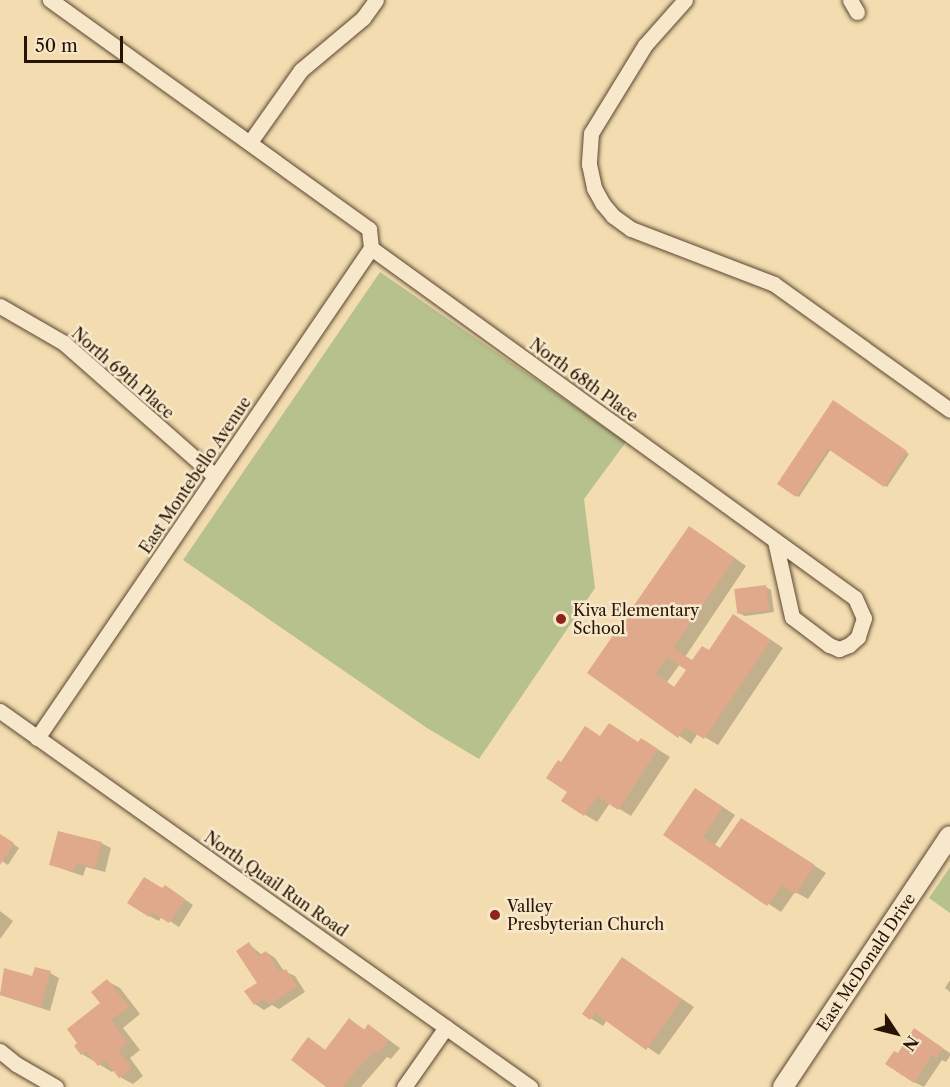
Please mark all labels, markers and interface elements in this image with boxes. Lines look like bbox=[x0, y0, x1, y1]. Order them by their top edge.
scale bar bbox=[27, 24, 126, 62]
text: 50 m bbox=[35, 35, 78, 57]
street label: North 69th Place bbox=[68, 323, 178, 423]
street label: North 68th Place bbox=[526, 334, 642, 426]
street label: East Montebello Avenue bbox=[135, 393, 255, 557]
place label: Kiva Elementary School bbox=[573, 600, 699, 638]
marker: Kiva Elementary School bbox=[554, 612, 568, 626]
street label: North Quail Run Road bbox=[201, 827, 351, 941]
street label: East McDonald Drive bbox=[813, 889, 919, 1035]
place label: Valley Presbyterian Church bbox=[507, 896, 664, 934]
marker: Valley Presbyterian Church bbox=[488, 908, 502, 922]
north arrow bbox=[866, 1003, 926, 1063]
text: N bbox=[899, 1032, 923, 1055]

